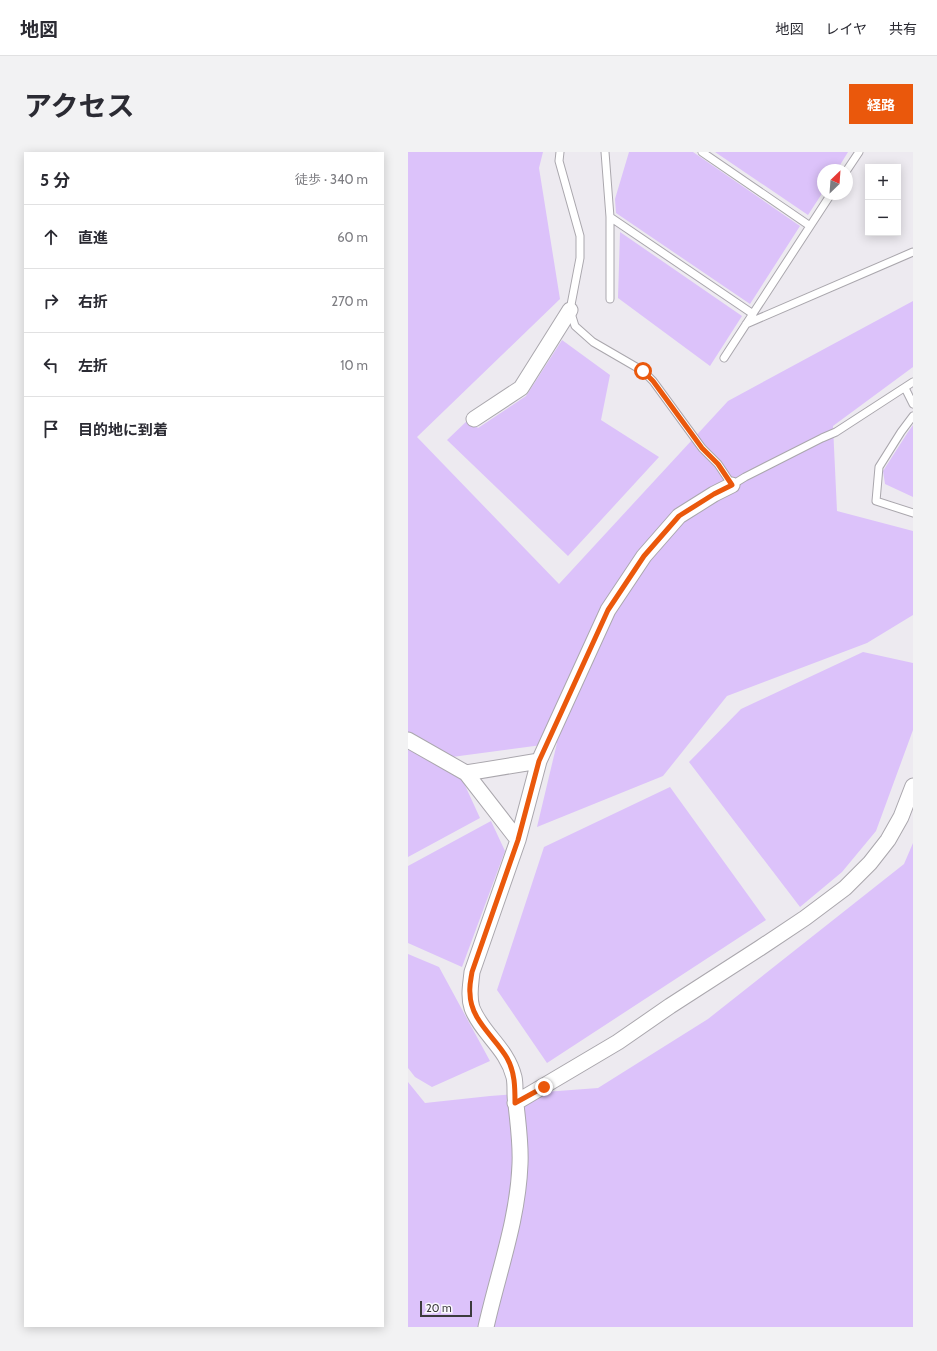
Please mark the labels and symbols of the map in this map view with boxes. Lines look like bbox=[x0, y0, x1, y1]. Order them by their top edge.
north arrow bbox=[817, 164, 853, 200]
route start bbox=[634, 362, 652, 380]
route end bbox=[535, 1078, 553, 1096]
scale bar bbox=[420, 1299, 472, 1318]

